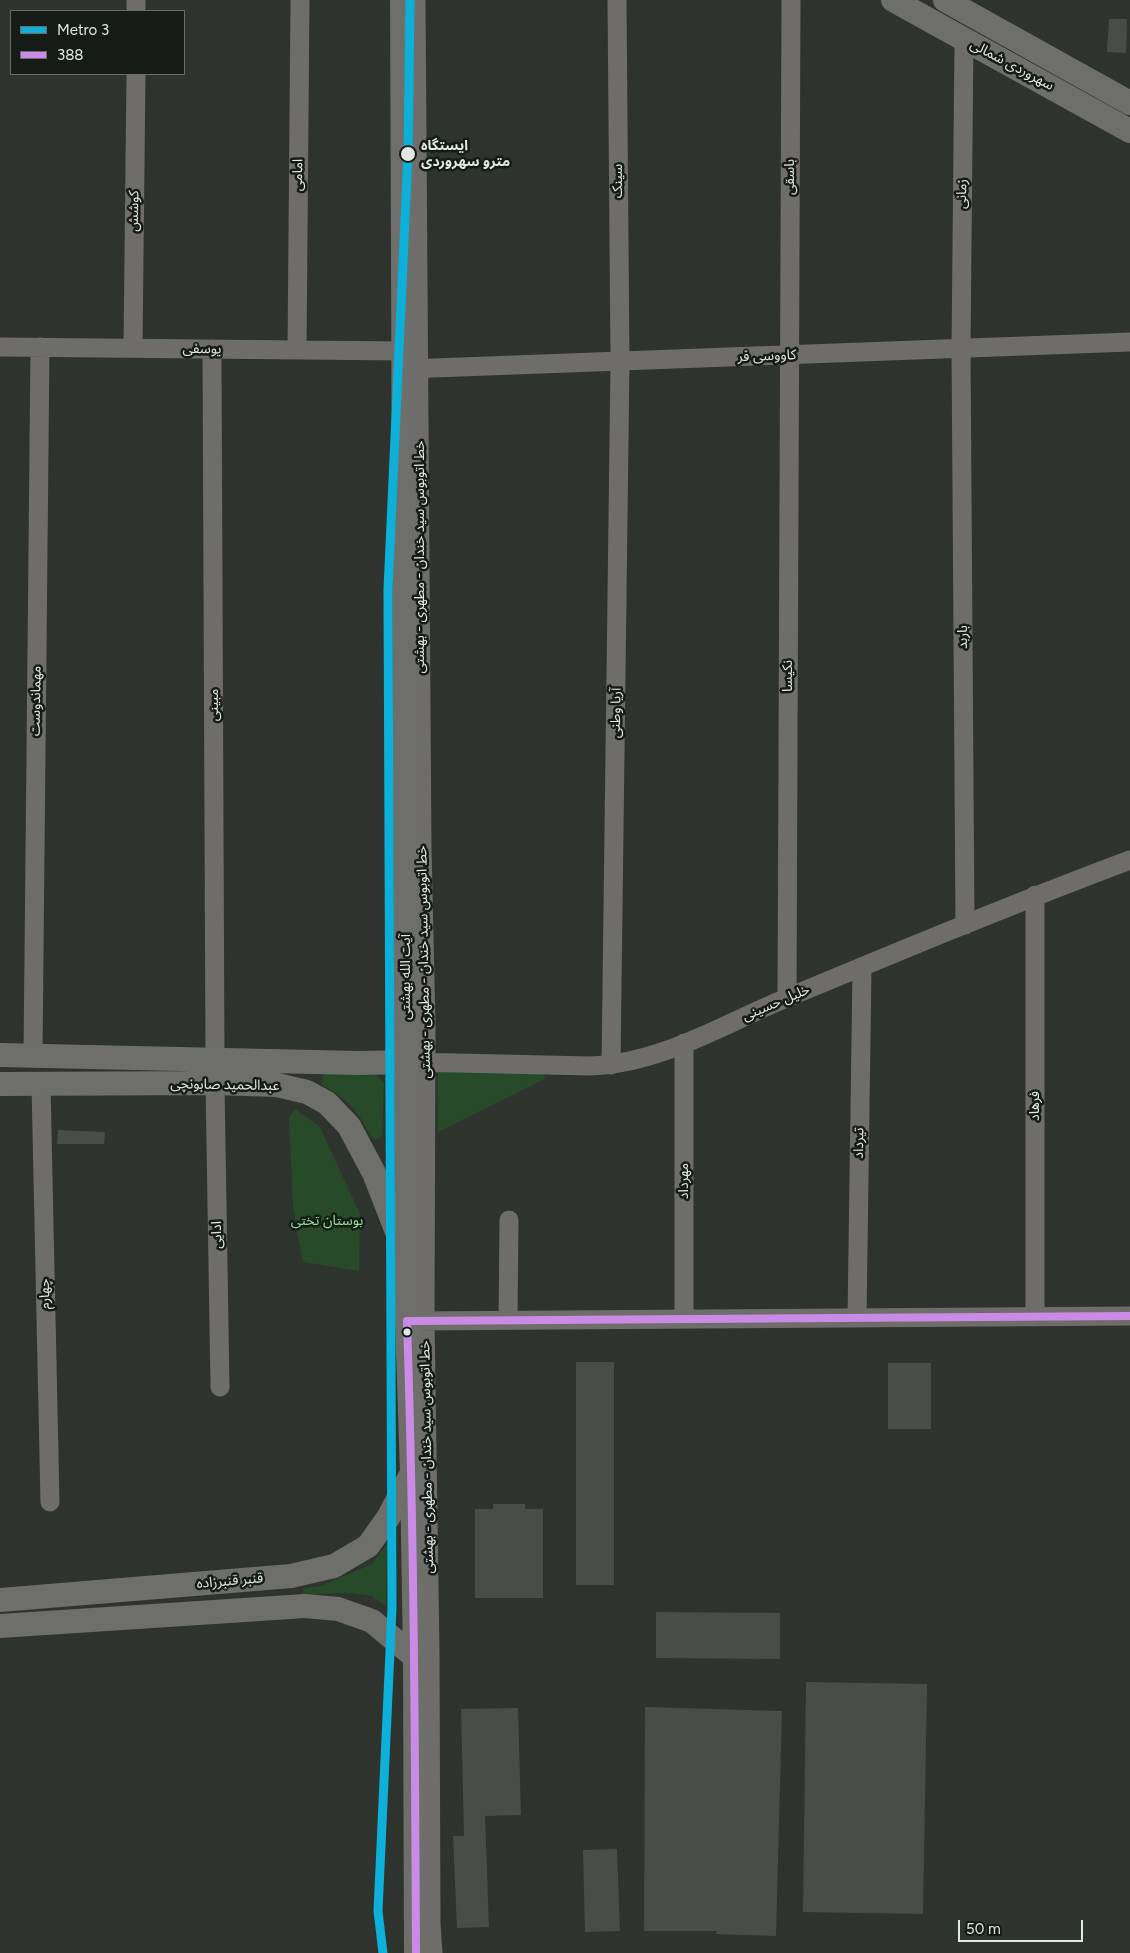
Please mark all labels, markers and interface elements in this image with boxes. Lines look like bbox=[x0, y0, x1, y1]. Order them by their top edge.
legend bbox=[10, 10, 185, 75]
text: Metro 3 bbox=[57, 21, 109, 39]
street label: سهروردی شمالی bbox=[967, 36, 1057, 94]
text: 388 bbox=[57, 46, 84, 64]
place label: ایستگاه مترو سهروردی bbox=[421, 138, 510, 170]
marker: ایستگاه مترو سهروردی bbox=[399, 145, 417, 163]
street label: امامی bbox=[289, 159, 307, 191]
street label: باسقی bbox=[782, 159, 798, 195]
street label: سینک bbox=[610, 164, 626, 198]
street label: زمانی bbox=[953, 179, 971, 209]
street label: کوشش bbox=[125, 190, 143, 232]
street label: یوسفی bbox=[182, 340, 222, 358]
street label: کاووسی فر bbox=[737, 347, 797, 365]
street label: خط اتوبوس سید خندان - مطهری - بهشتی bbox=[412, 440, 428, 674]
street label: باربد bbox=[955, 625, 971, 649]
street label: نکیسا bbox=[780, 660, 796, 692]
street label: مهماندوست bbox=[27, 666, 45, 736]
street label: آریا وطنی bbox=[607, 688, 625, 738]
street label: مبینی bbox=[206, 689, 222, 721]
street label: خط اتوبوس سید خندان - مطهری - بهشتی bbox=[414, 845, 434, 1079]
street label: آیت الله بهشتی bbox=[398, 934, 414, 1020]
street label: خلیل حسینی bbox=[740, 981, 812, 1025]
street label: عبدالحمید صابونچی bbox=[170, 1076, 280, 1094]
street label: فرهاد bbox=[1027, 1091, 1043, 1121]
street label: تیرداد bbox=[850, 1127, 868, 1159]
street label: مهرداد bbox=[676, 1163, 692, 1199]
park label: بوستان تختی bbox=[291, 1213, 363, 1229]
street label: ادایی bbox=[208, 1221, 226, 1249]
street label: چهارم bbox=[36, 1278, 54, 1310]
unlabelled marker bbox=[402, 1327, 412, 1337]
street label: خط اتوبوس سید خندان - مطهری - بهشتی bbox=[417, 1340, 437, 1574]
street label: قنبر قنبرزاده bbox=[196, 1570, 264, 1592]
scale bar bbox=[960, 1910, 1085, 1942]
text: 50 m bbox=[966, 1920, 1001, 1938]

